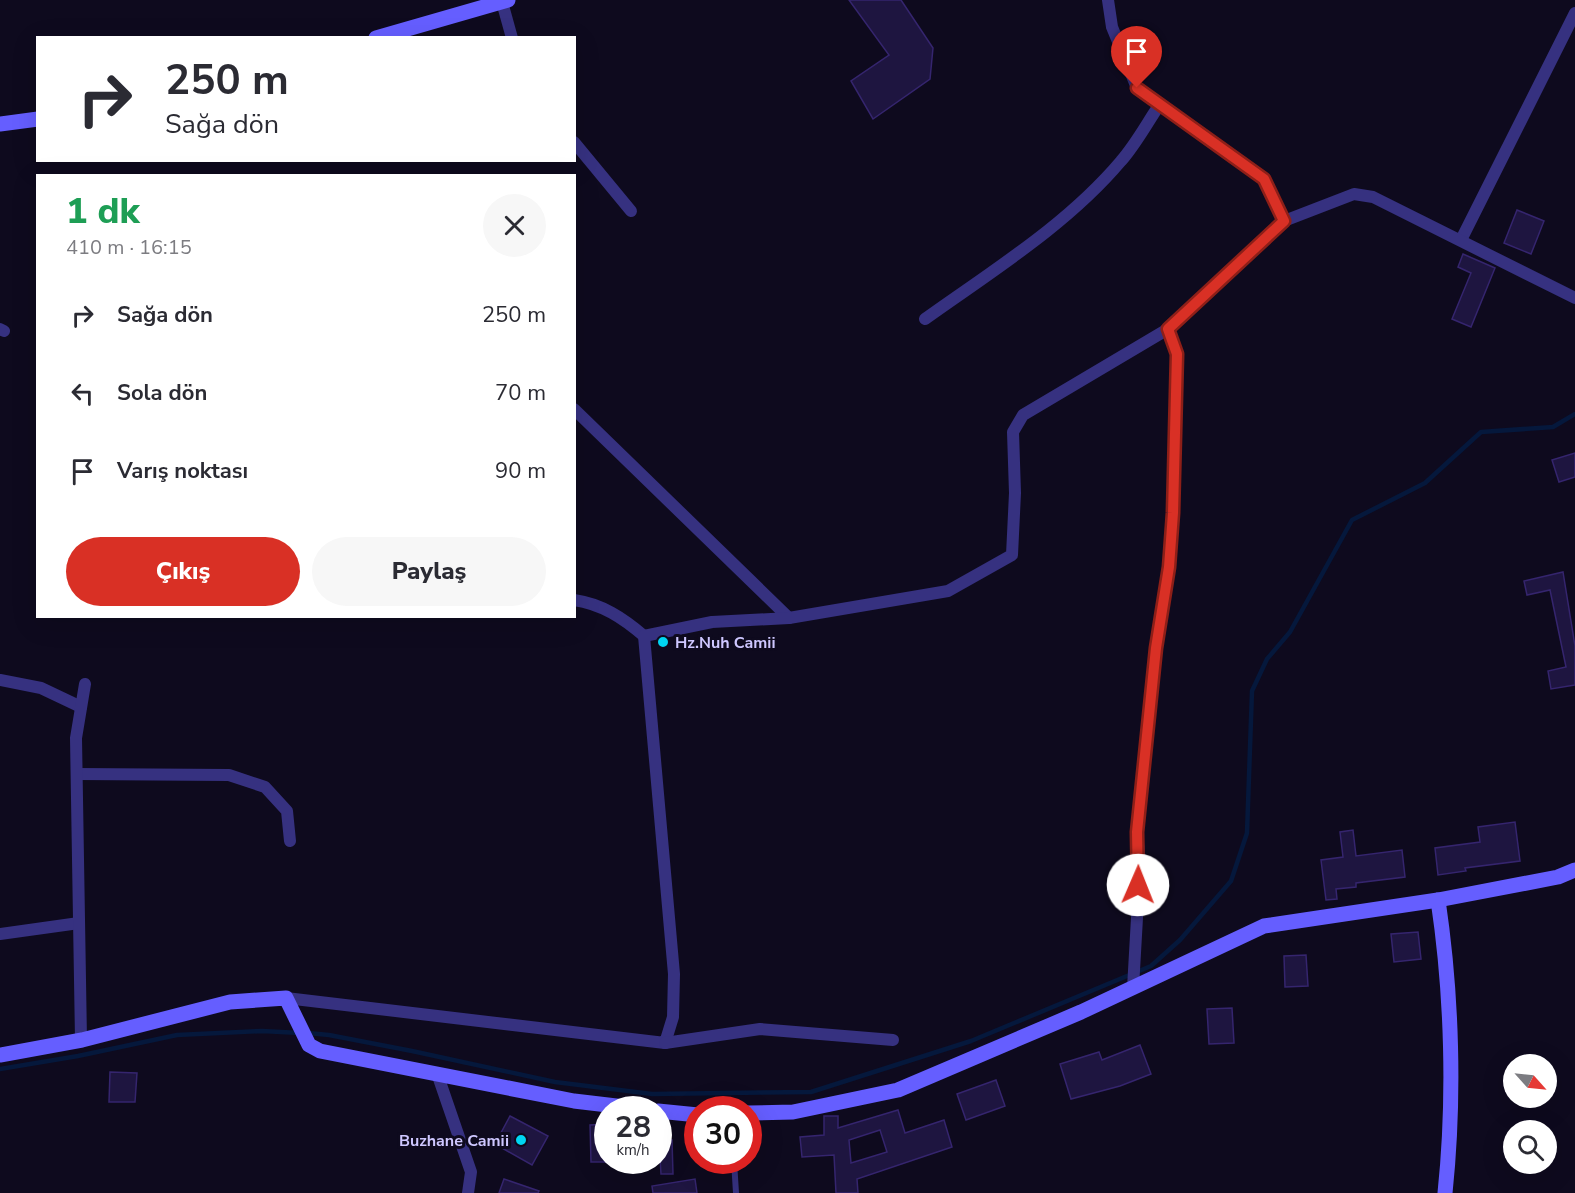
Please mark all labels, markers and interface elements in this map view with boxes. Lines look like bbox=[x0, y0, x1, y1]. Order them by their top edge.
pin bbox=[1111, 26, 1162, 88]
icon: arrive bbox=[1120, 35, 1153, 68]
text: 250 m bbox=[165, 52, 289, 109]
icon: right bbox=[66, 60, 144, 138]
text: Sağa dön bbox=[165, 106, 279, 143]
text: 1 dk bbox=[66, 187, 140, 236]
button: close bbox=[483, 194, 546, 257]
text: 410 m · 16:15 bbox=[66, 234, 192, 261]
icon: right bbox=[66, 299, 99, 332]
text: Sağa dön bbox=[117, 300, 213, 330]
text: 250 m bbox=[482, 300, 546, 330]
icon: left bbox=[66, 377, 99, 410]
text: Sola dön bbox=[117, 378, 207, 408]
text: 70 m bbox=[495, 378, 546, 408]
icon: arrive bbox=[66, 455, 99, 488]
text: Varış noktası bbox=[117, 456, 248, 486]
text: 90 m bbox=[495, 456, 546, 486]
button: Çıkış bbox=[66, 537, 300, 606]
button: Paylaş bbox=[312, 537, 546, 606]
place label: Hz.Nuh Camii bbox=[675, 632, 776, 654]
marker: Hz.Nuh Camii bbox=[656, 635, 670, 649]
position arrow bbox=[1106, 853, 1170, 917]
north arrow bbox=[1503, 1054, 1557, 1108]
map controls bbox=[1503, 1054, 1557, 1174]
speed limit sign: 30 bbox=[684, 1096, 762, 1174]
text: 28 bbox=[615, 1107, 651, 1148]
button: search bbox=[1503, 1120, 1557, 1174]
place label: Buzhane Camii bbox=[399, 1130, 509, 1152]
marker: Buzhane Camii bbox=[514, 1133, 528, 1147]
text: km/h bbox=[616, 1140, 650, 1160]

